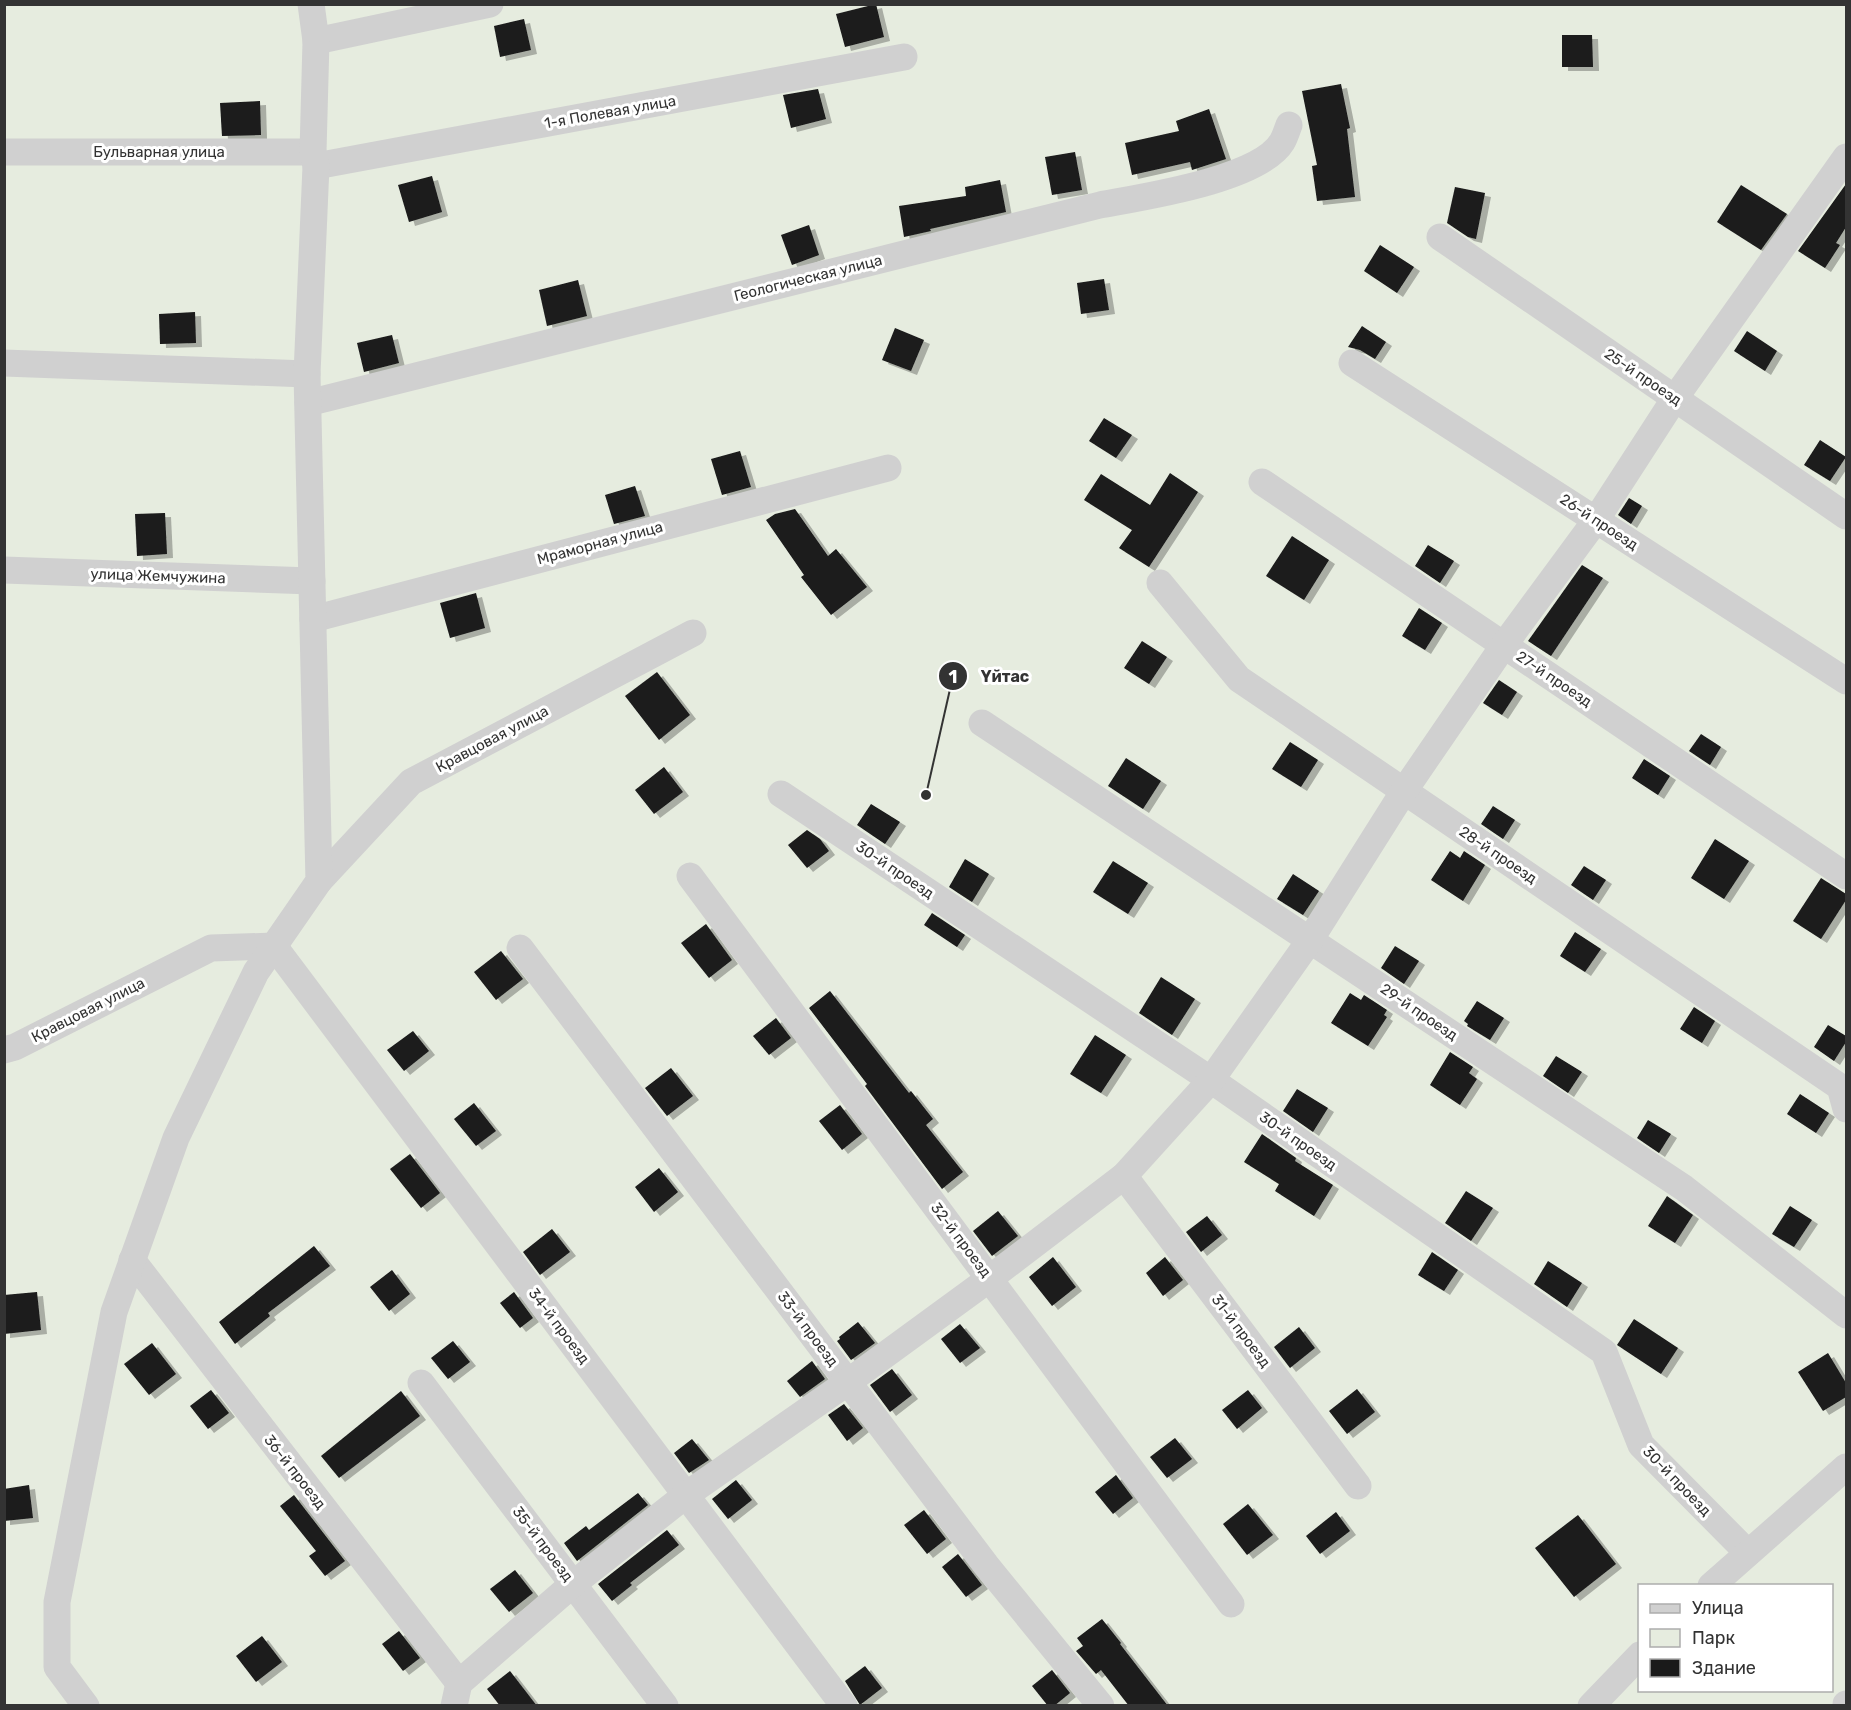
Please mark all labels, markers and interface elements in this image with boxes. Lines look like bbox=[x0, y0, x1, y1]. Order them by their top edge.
street label: 1-я Полевая улица bbox=[543, 92, 677, 132]
street label: Бульварная улица bbox=[93, 143, 225, 161]
street label: Геологическая улица bbox=[732, 251, 884, 305]
street label: 25-й проезд bbox=[1601, 345, 1685, 409]
street label: 26-й проезд bbox=[1557, 490, 1641, 554]
street label: Мраморная улица bbox=[535, 518, 665, 568]
street label: улица Жемчужина bbox=[90, 565, 226, 587]
street label: 27-й проезд bbox=[1513, 647, 1595, 711]
callout: Үйтас bbox=[938, 659, 1041, 693]
text: 1 bbox=[949, 666, 957, 688]
text: Үйтас bbox=[981, 667, 1029, 686]
street label: Кравцовая улица bbox=[433, 702, 551, 776]
street label: 28-й проезд bbox=[1456, 822, 1540, 888]
street label: 30-й проезд bbox=[853, 837, 937, 903]
street label: Кравцовая улица bbox=[28, 974, 148, 1046]
street label: 29-й проезд bbox=[1377, 980, 1461, 1044]
street label: 30-й проезд bbox=[1256, 1108, 1340, 1174]
street label: 32-й проезд bbox=[927, 1199, 995, 1281]
street label: 34-й проезд bbox=[525, 1285, 593, 1367]
street label: 33-й проезд bbox=[774, 1288, 842, 1370]
street label: 31-й проезд bbox=[1208, 1291, 1274, 1371]
street label: 36-й проезд bbox=[260, 1431, 330, 1513]
street label: 30-й проезд bbox=[1639, 1442, 1715, 1520]
street label: 35-й проезд bbox=[509, 1503, 577, 1585]
legend bbox=[1638, 1584, 1833, 1692]
text: Улица bbox=[1692, 1597, 1744, 1619]
text: Парк bbox=[1692, 1627, 1736, 1649]
text: Здание bbox=[1692, 1657, 1756, 1679]

